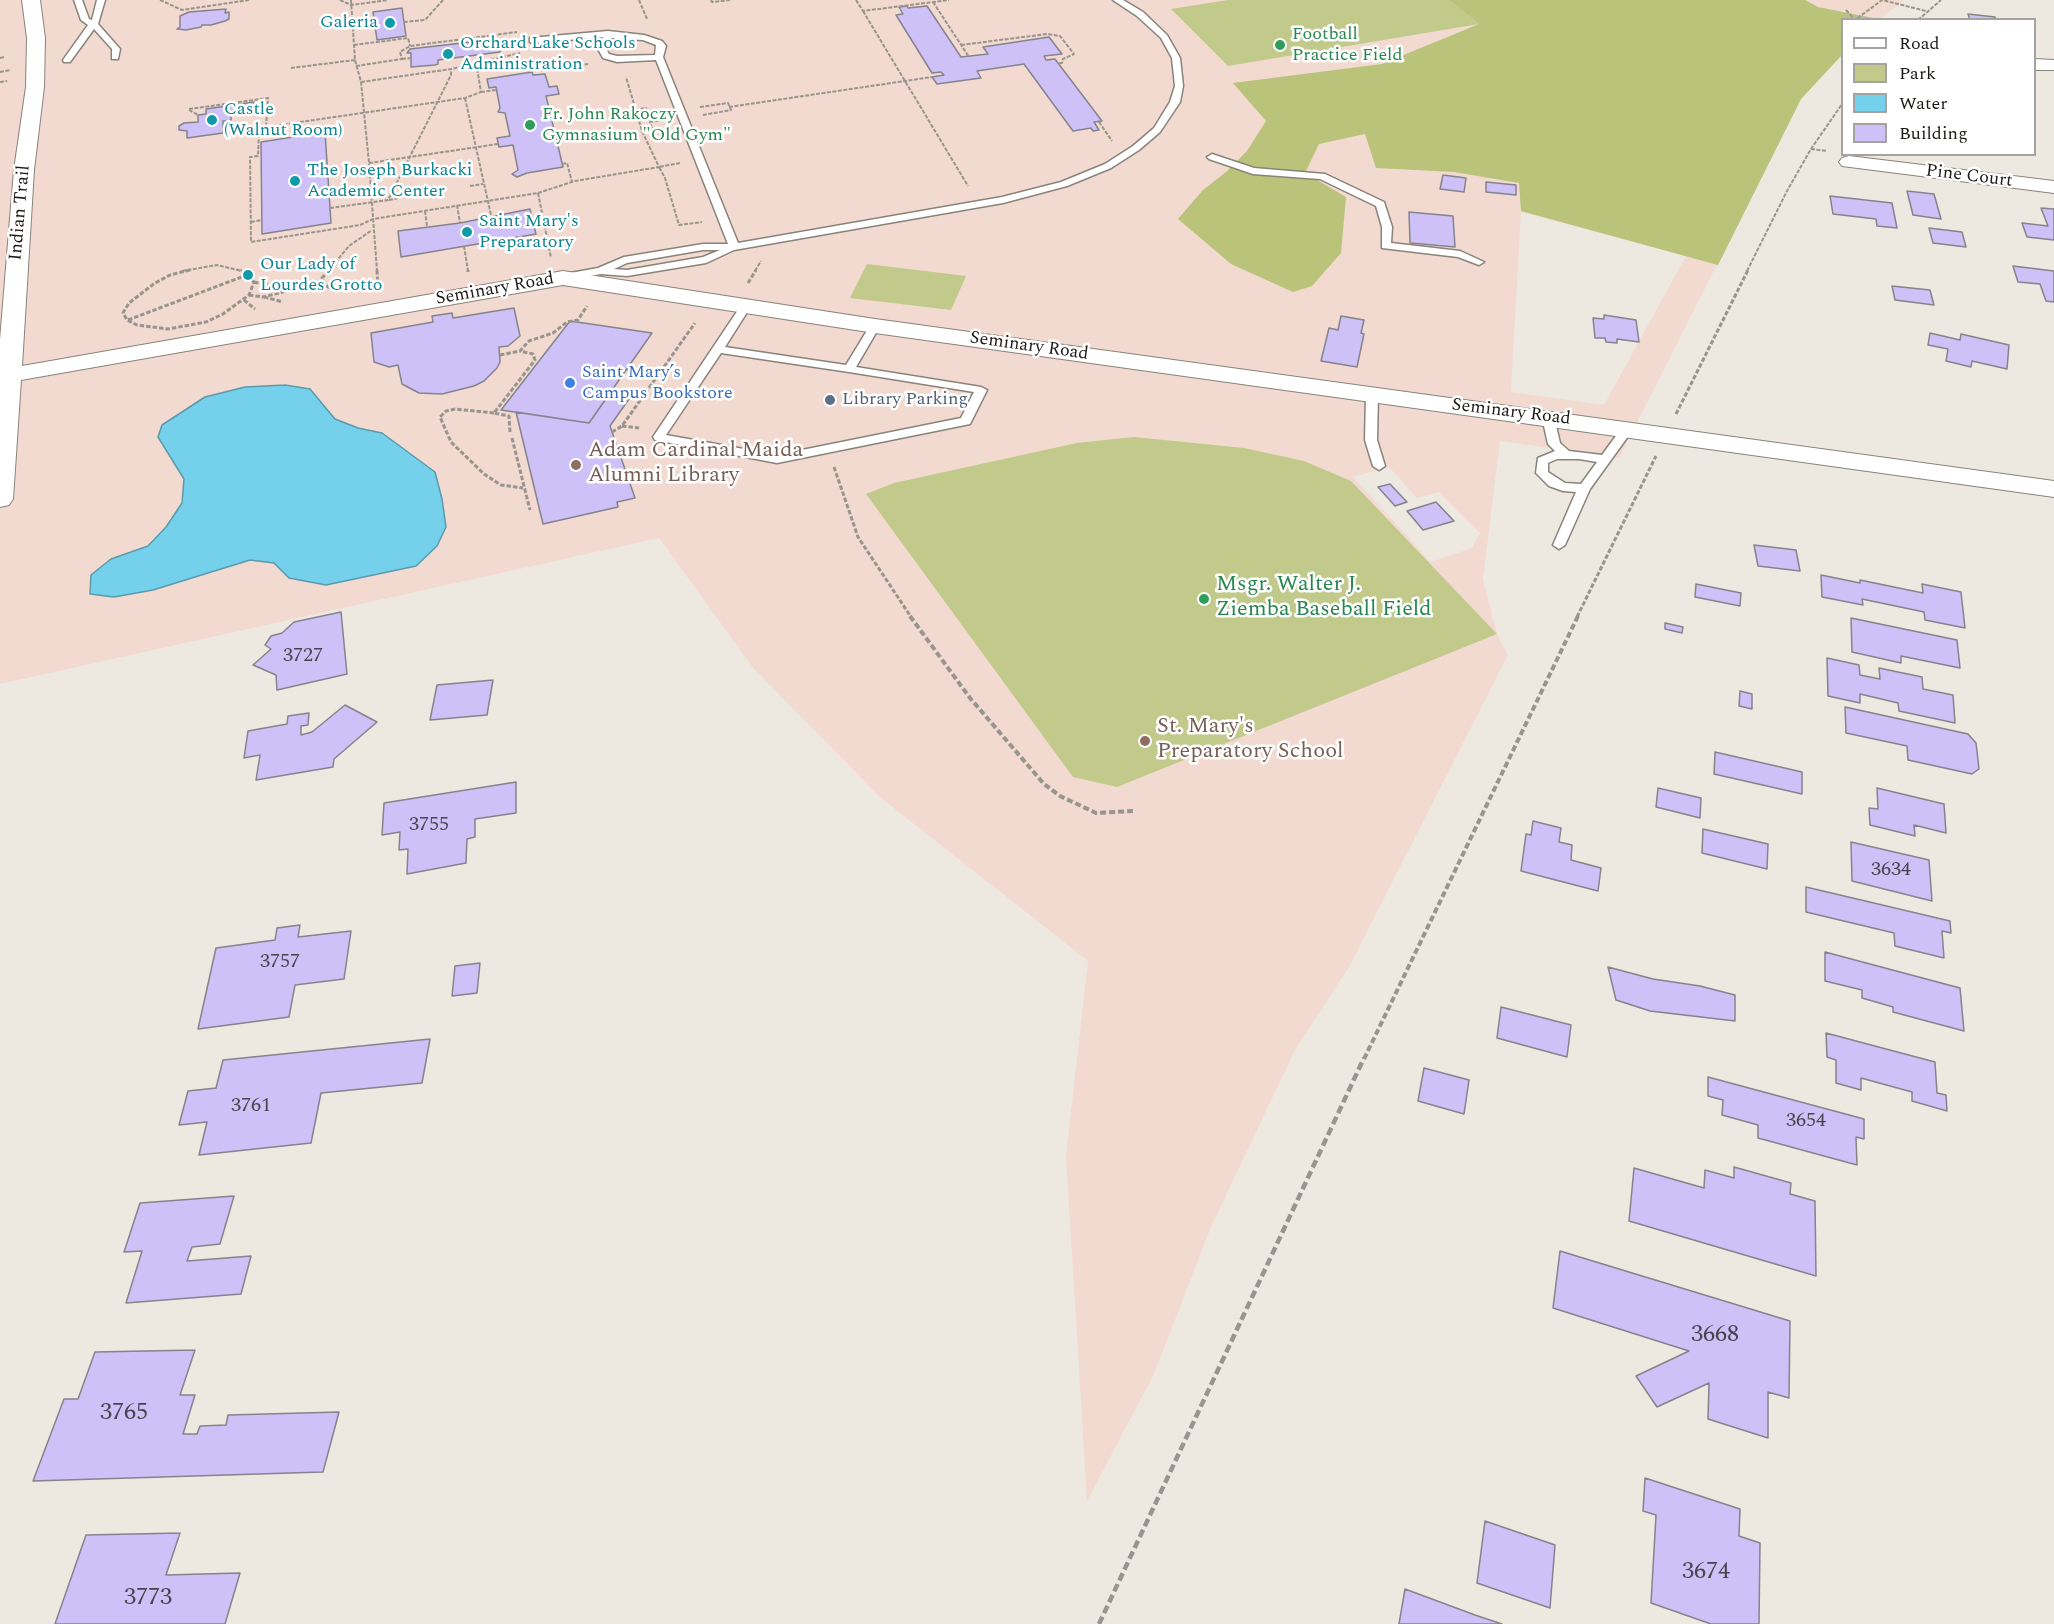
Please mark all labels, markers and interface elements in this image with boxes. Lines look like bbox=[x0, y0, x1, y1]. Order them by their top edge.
place label: Galeria bbox=[320, 12, 378, 34]
marker: Galeria bbox=[383, 16, 397, 30]
legend bbox=[1841, 18, 2036, 156]
place label: Football Practice Field bbox=[1292, 24, 1402, 66]
text: Road bbox=[1899, 30, 1940, 57]
place label: Orchard Lake Schools Administration bbox=[460, 33, 636, 76]
marker: Football Practice Field bbox=[1273, 38, 1287, 52]
marker: Orchard Lake Schools Administration bbox=[441, 47, 455, 61]
text: Park bbox=[1899, 60, 1936, 87]
text: Water bbox=[1899, 90, 1947, 117]
place label: Castle (Walnut Room) bbox=[224, 99, 342, 142]
place label: Fr. John Rakoczy Gymnasium "Old Gym" bbox=[542, 104, 731, 146]
marker: Castle (Walnut Room) bbox=[205, 113, 219, 127]
marker: Fr. John Rakoczy Gymnasium "Old Gym" bbox=[523, 118, 537, 132]
text: Building bbox=[1899, 120, 1968, 147]
place label: The Joseph Burkacki Academic Center bbox=[307, 160, 472, 202]
street label: Pine Court bbox=[1924, 161, 2014, 193]
street label: Indian Trail bbox=[6, 164, 36, 262]
marker: The Joseph Burkacki Academic Center bbox=[288, 174, 302, 188]
place label: Saint Mary's Preparatory bbox=[479, 211, 579, 254]
marker: Saint Mary's Preparatory bbox=[460, 225, 474, 239]
place label: Our Lady of Lourdes Grotto bbox=[260, 254, 383, 296]
marker: Our Lady of Lourdes Grotto bbox=[241, 268, 255, 282]
street label: Seminary Road bbox=[434, 269, 556, 311]
street label: Seminary Road bbox=[968, 328, 1090, 366]
place label: Saint Mary’s Campus Bookstore bbox=[582, 362, 733, 404]
marker: Saint Mary’s Campus Bookstore bbox=[563, 376, 577, 390]
place label: Library Parking bbox=[842, 389, 968, 411]
marker: Library Parking bbox=[823, 393, 837, 407]
street label: Seminary Road bbox=[1450, 395, 1572, 431]
place label: Adam Cardinal Maida Alumni Library bbox=[588, 439, 803, 490]
marker: Adam Cardinal Maida Alumni Library bbox=[569, 458, 583, 472]
place label: Msgr. Walter J. Ziemba Baseball Field bbox=[1216, 573, 1432, 624]
marker: Msgr. Walter J. Ziemba Baseball Field bbox=[1197, 592, 1211, 606]
house number: 3727 bbox=[283, 645, 323, 669]
place label: St. Mary's Preparatory School bbox=[1157, 715, 1344, 766]
marker: St. Mary's Preparatory School bbox=[1138, 734, 1152, 748]
house number: 3755 bbox=[409, 814, 449, 838]
house number: 3634 bbox=[1871, 859, 1911, 883]
house number: 3757 bbox=[260, 951, 300, 975]
house number: 3761 bbox=[231, 1095, 271, 1119]
house number: 3654 bbox=[1786, 1110, 1826, 1134]
house number: 3668 bbox=[1691, 1322, 1739, 1350]
house number: 3765 bbox=[100, 1400, 148, 1428]
house number: 3674 bbox=[1682, 1559, 1730, 1587]
house number: 3773 bbox=[124, 1585, 172, 1613]

